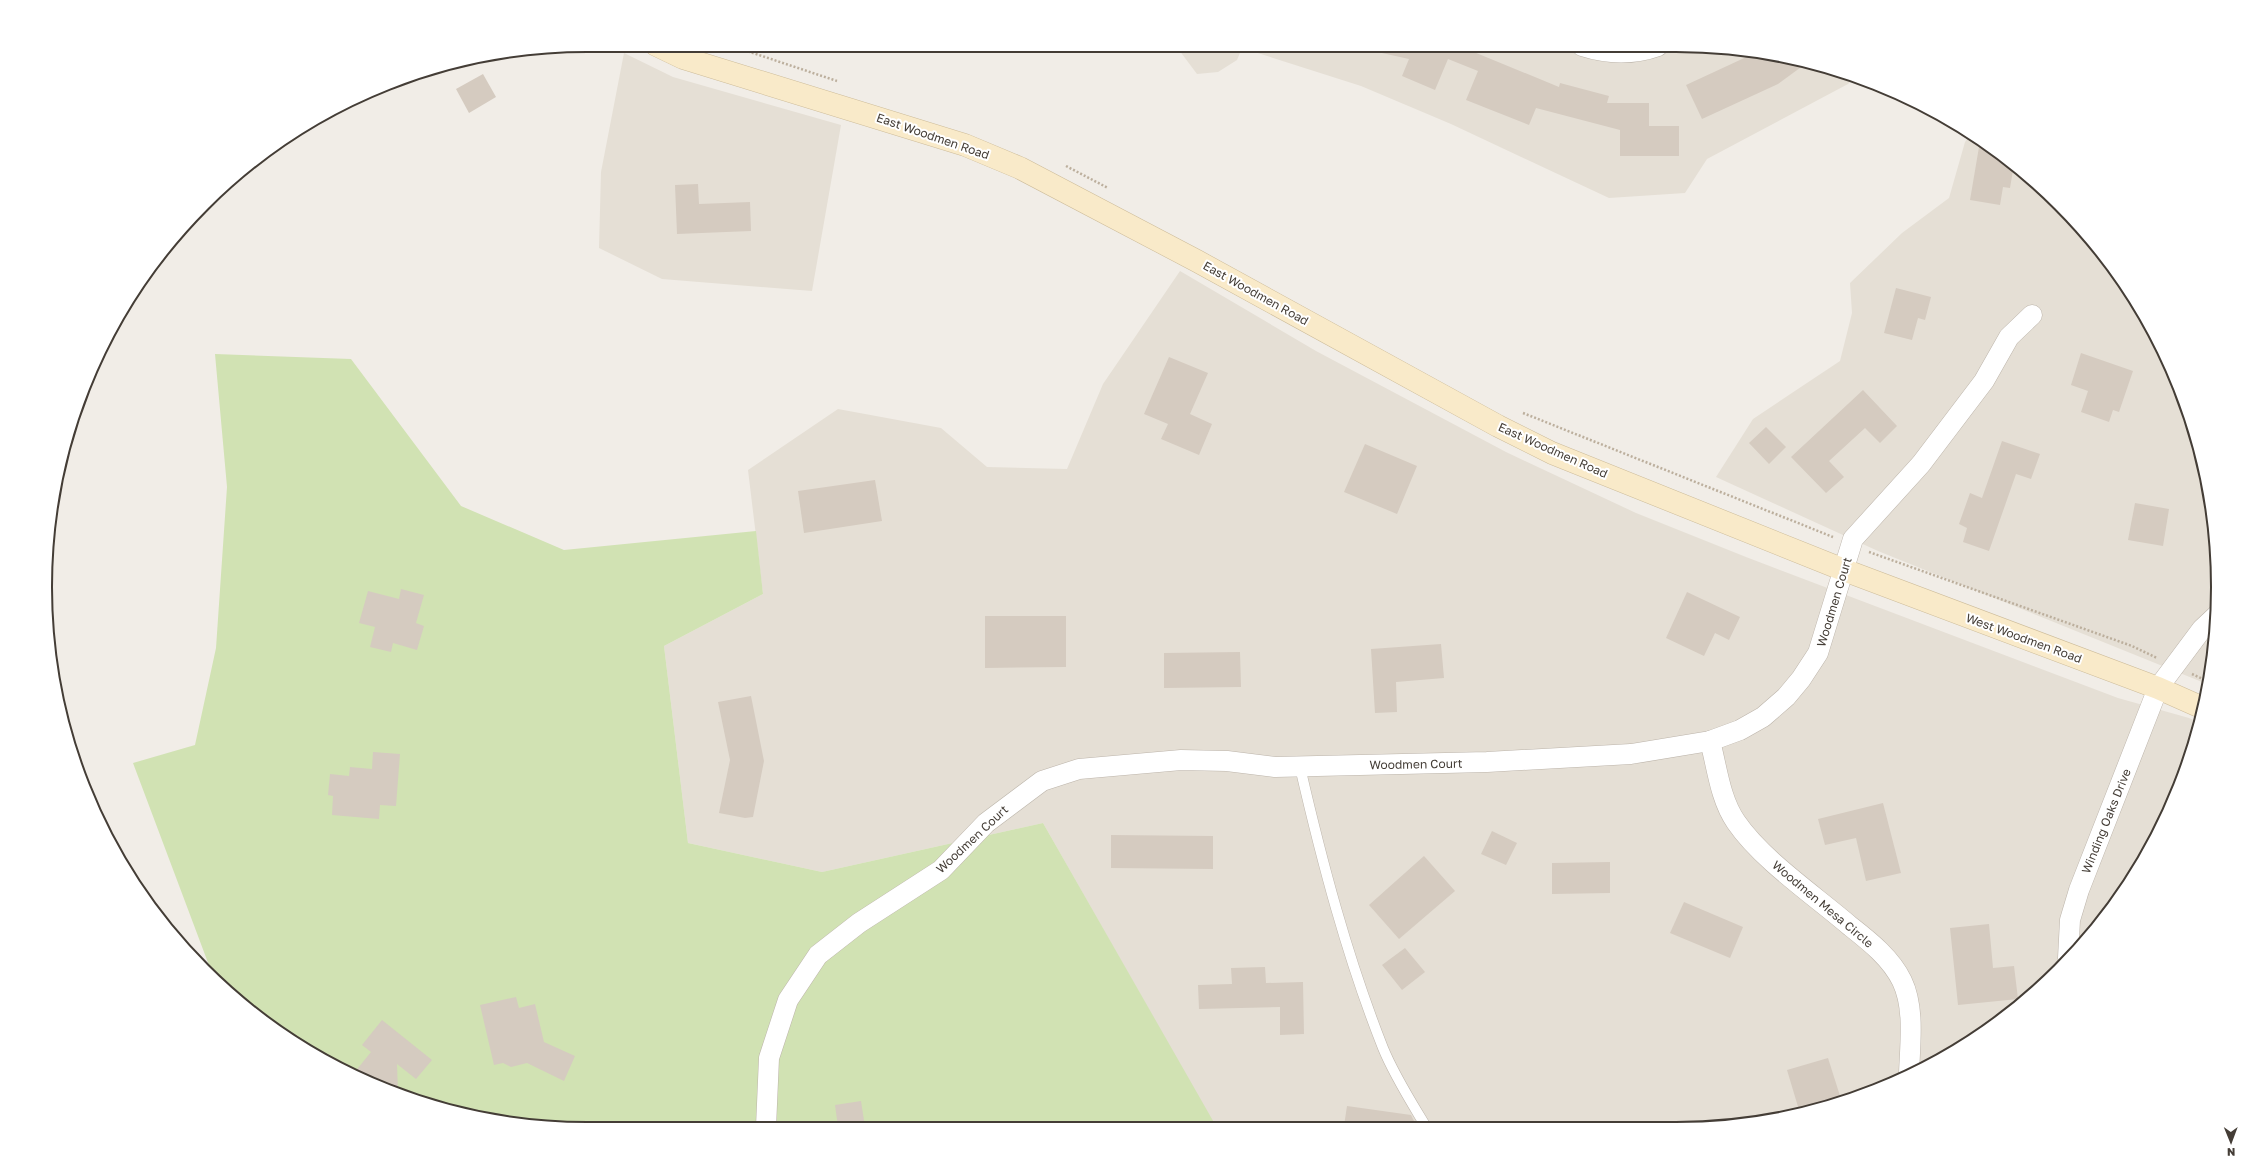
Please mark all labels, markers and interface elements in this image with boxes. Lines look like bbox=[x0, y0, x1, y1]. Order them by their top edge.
street label: East Woodmen Road bbox=[875, 110, 991, 162]
street label: East Woodmen Road bbox=[1201, 258, 1311, 328]
street label: East Woodmen Road bbox=[1496, 419, 1610, 481]
street label: Woodmen Court bbox=[1813, 555, 1855, 649]
street label: West Woodmen Road bbox=[1964, 610, 2084, 666]
street label: Woodmen Court bbox=[1369, 756, 1463, 772]
street label: Winding Oaks Drive bbox=[2078, 766, 2134, 876]
street label: Woodmen Court bbox=[933, 802, 1011, 876]
street label: Woodmen Mesa Circle bbox=[1769, 857, 1877, 951]
north arrow bbox=[2211, 1122, 2251, 1162]
text: N bbox=[2227, 1146, 2235, 1159]

